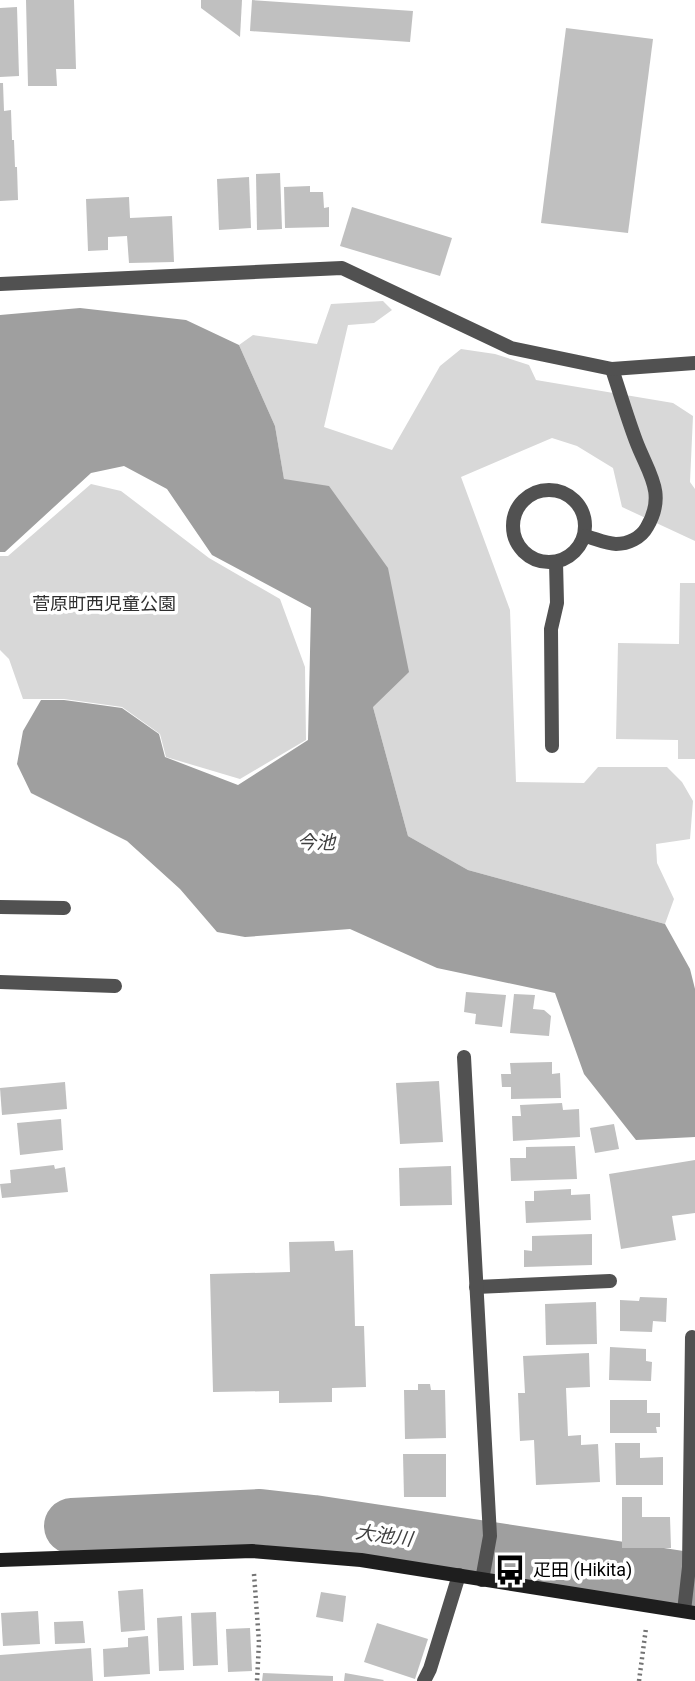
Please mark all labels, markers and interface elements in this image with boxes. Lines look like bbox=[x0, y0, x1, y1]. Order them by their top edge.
park label: 菅原町西児童公園 bbox=[32, 593, 176, 614]
water label: 今池 bbox=[297, 831, 337, 854]
water label: 大池川 bbox=[354, 1520, 416, 1551]
bus stop icon: 疋田 (Hikita) bbox=[493, 1553, 527, 1587]
place label: 疋田 (Hikita) bbox=[533, 1559, 632, 1581]

